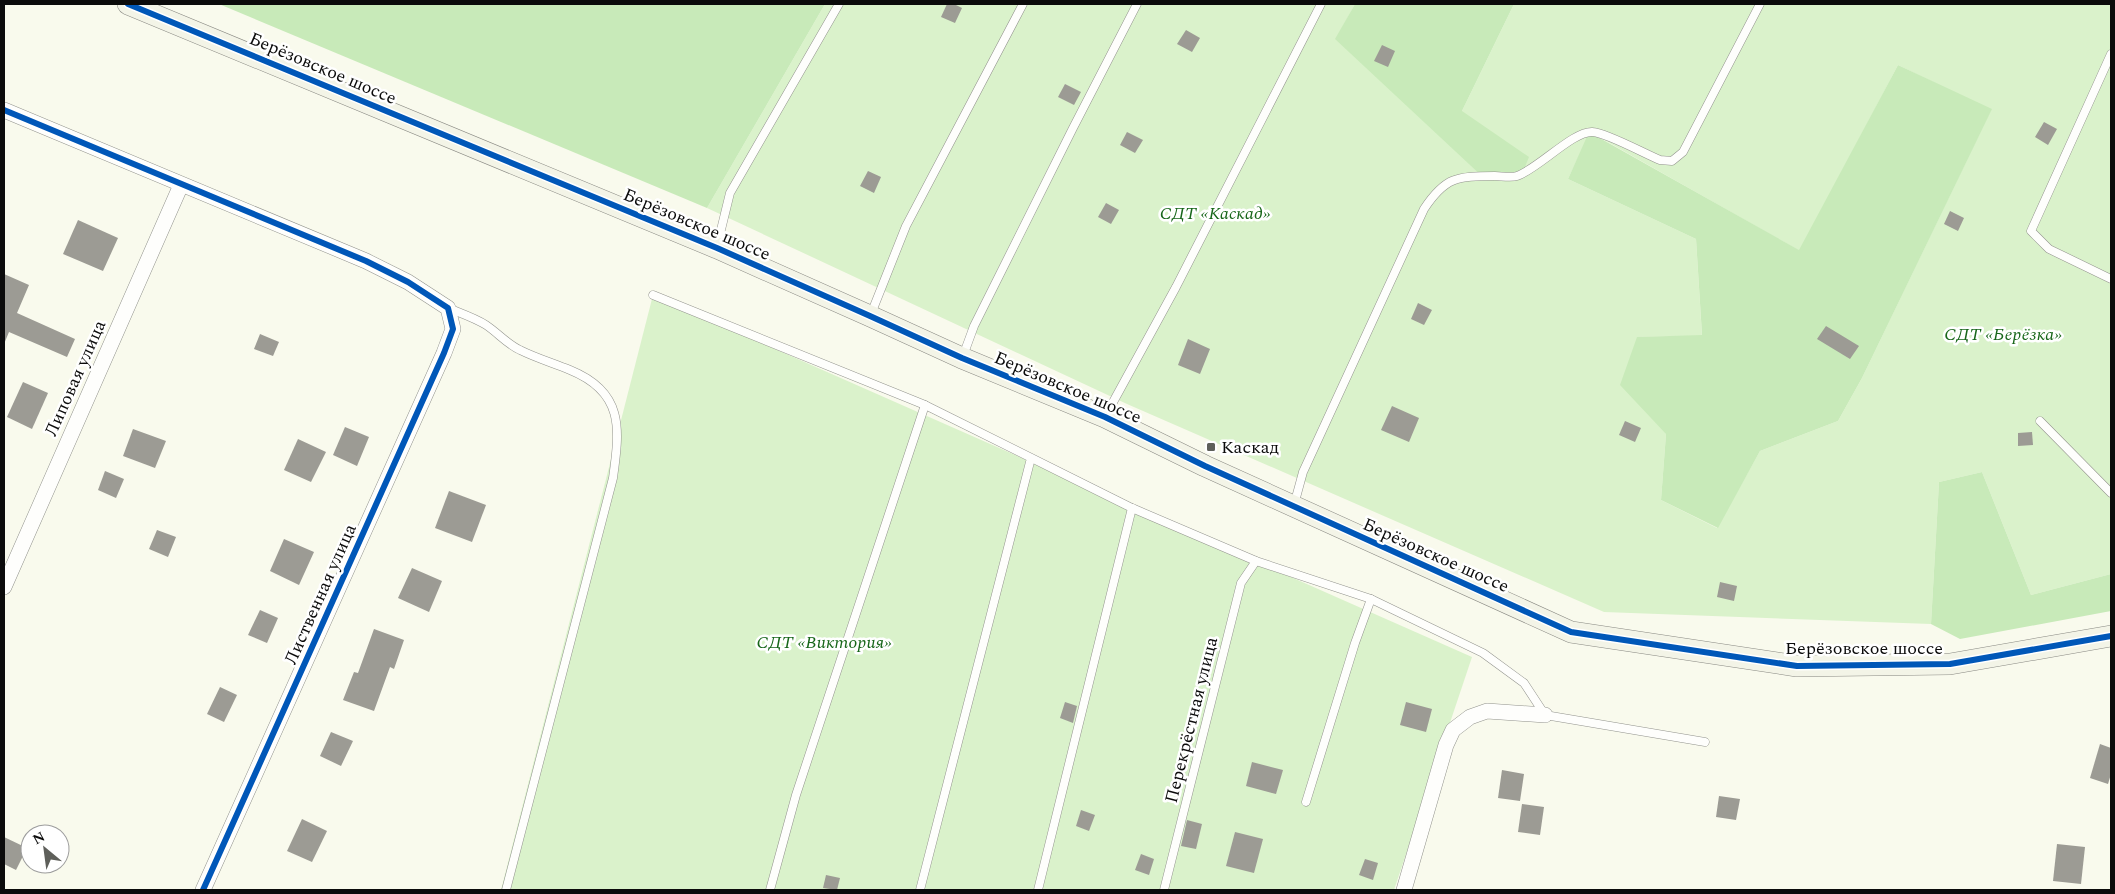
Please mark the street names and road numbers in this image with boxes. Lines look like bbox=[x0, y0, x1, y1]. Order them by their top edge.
street label: Берёзовское шоссе bbox=[245, 25, 401, 112]
street label: Берёзовское шоссе bbox=[619, 181, 775, 268]
street label: Липовая улица bbox=[38, 315, 113, 441]
street label: Берёзовское шоссе bbox=[990, 344, 1146, 431]
street label: Берёзовское шоссе bbox=[1358, 511, 1513, 600]
street label: Лиственная улица bbox=[277, 519, 364, 669]
street label: Перекрёстная улица bbox=[1158, 634, 1225, 806]
street label: Берёзовское шоссе bbox=[1785, 635, 1943, 662]

